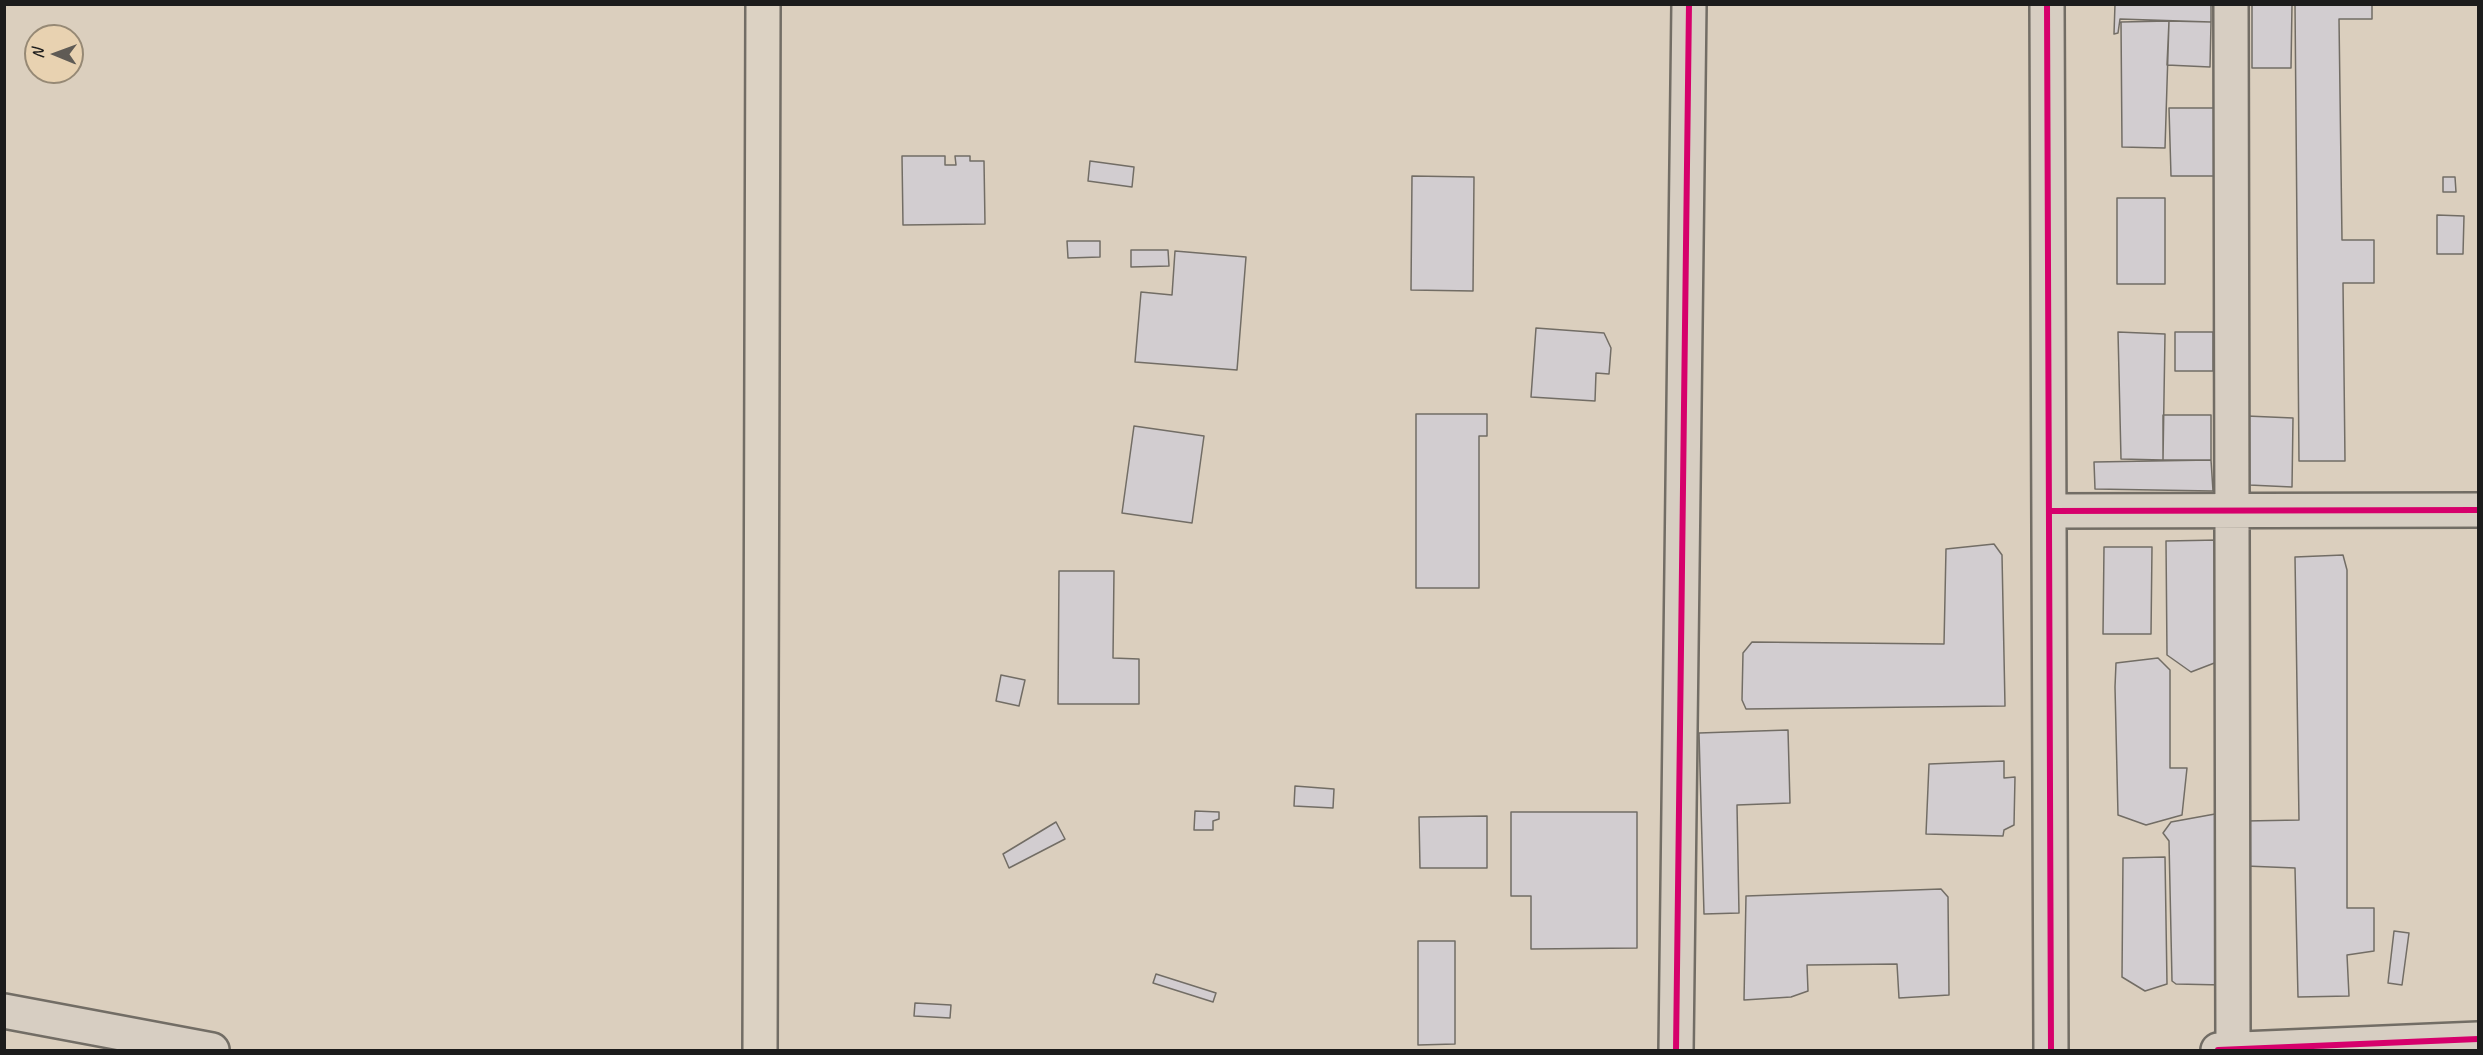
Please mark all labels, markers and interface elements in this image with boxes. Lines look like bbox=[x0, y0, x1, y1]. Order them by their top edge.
north arrow bbox=[24, 24, 84, 84]
text: N bbox=[28, 49, 48, 59]

